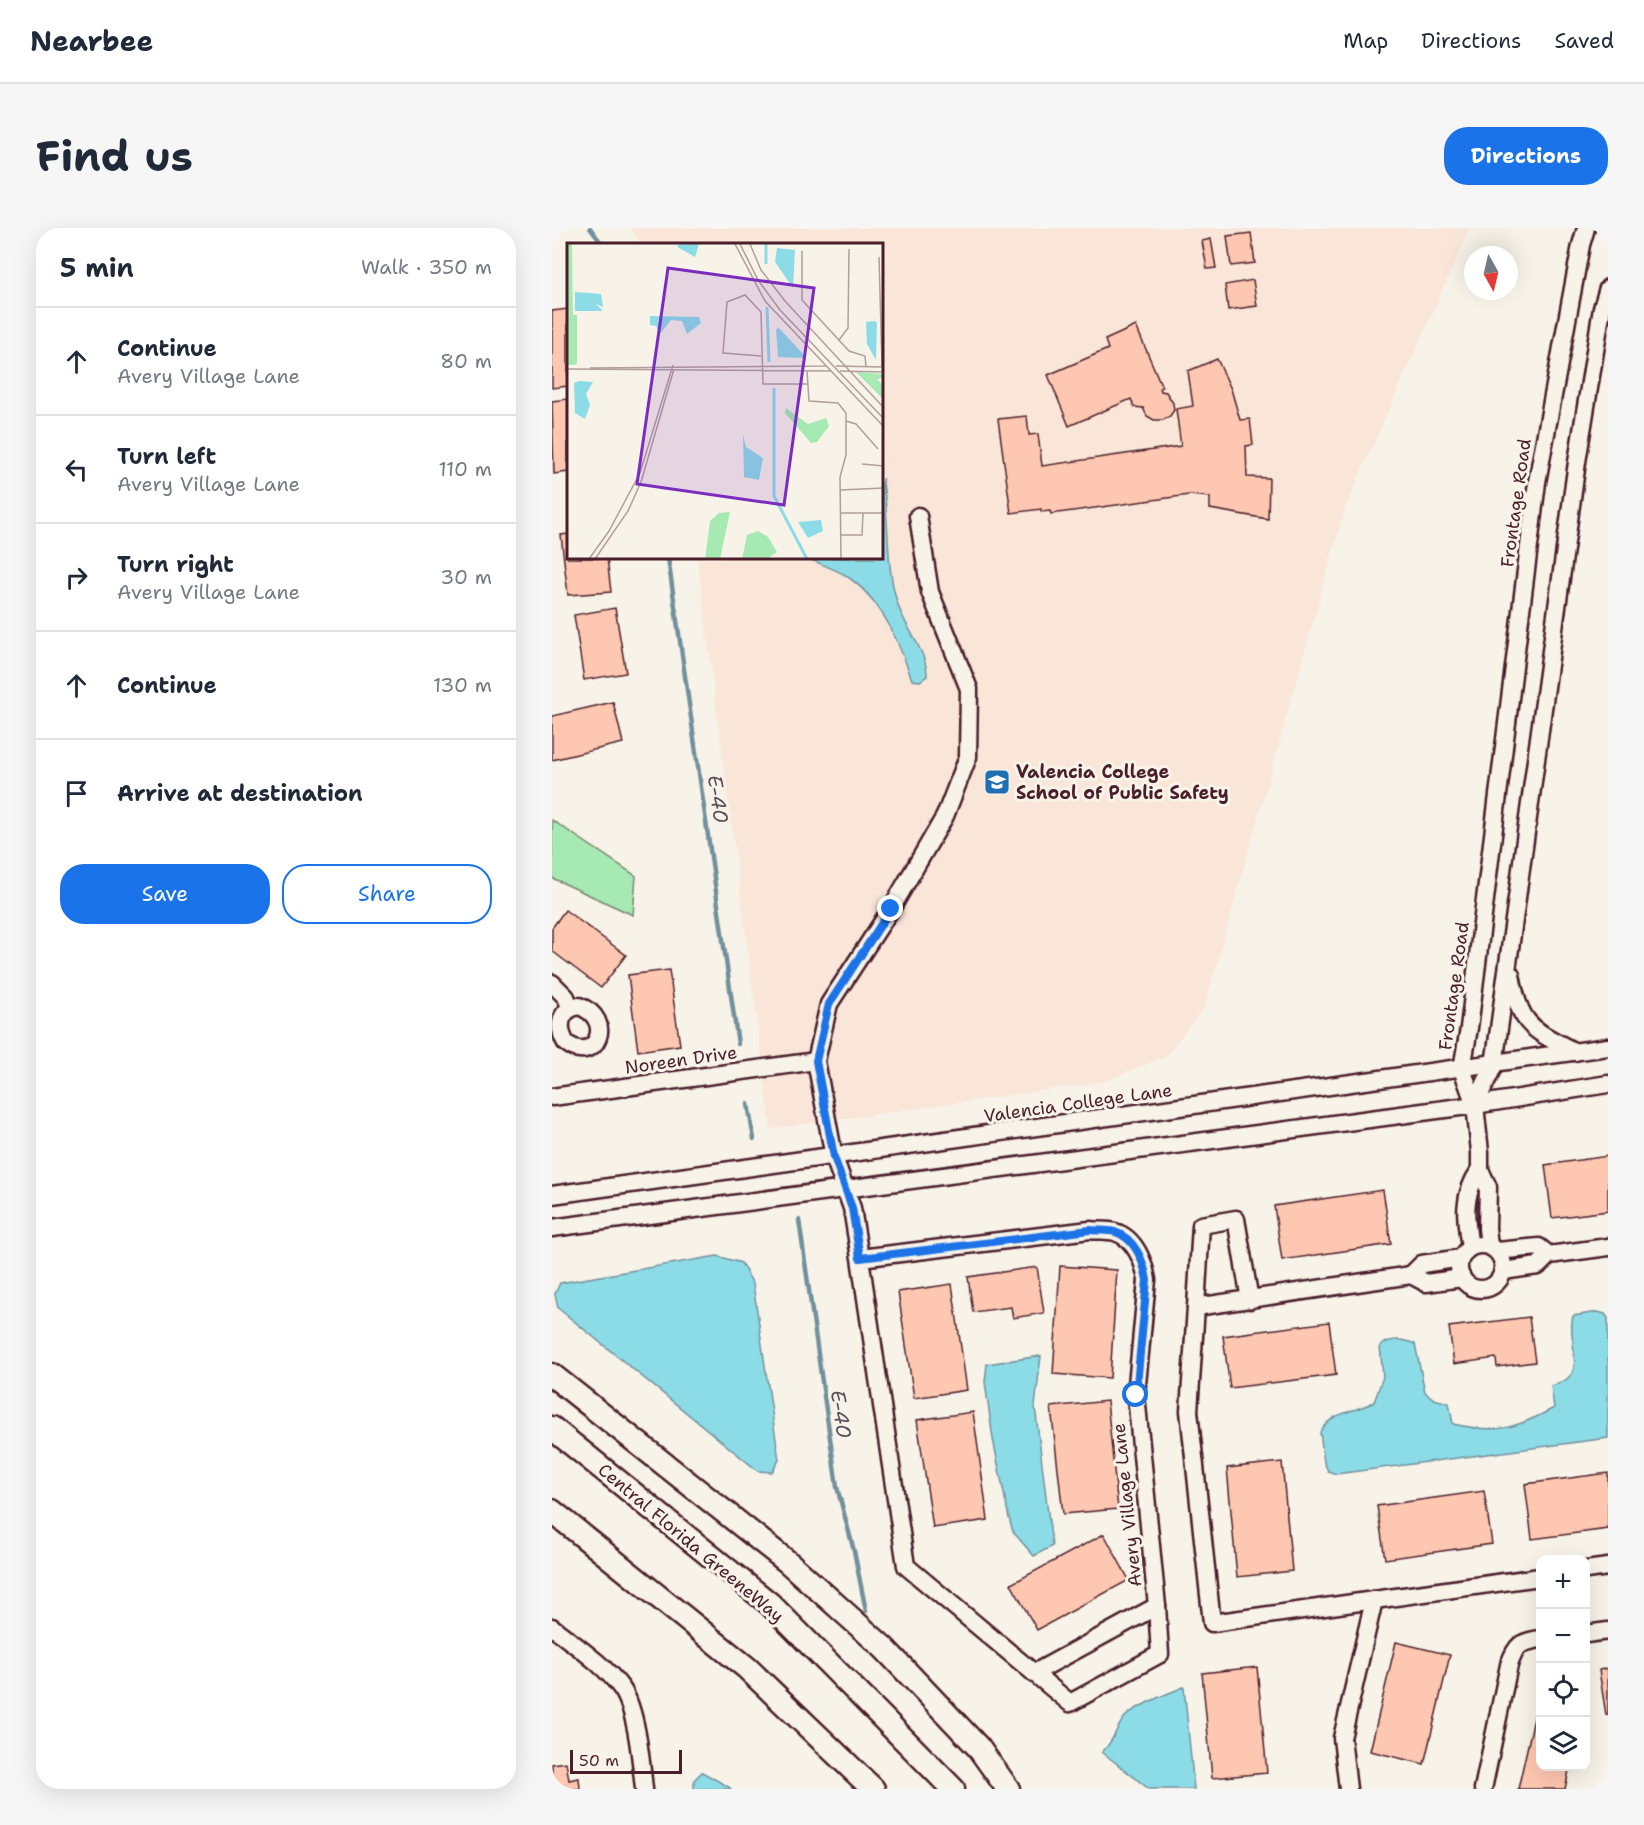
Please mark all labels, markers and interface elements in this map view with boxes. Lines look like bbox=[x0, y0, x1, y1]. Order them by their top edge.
text: Nearbee bbox=[30, 22, 153, 60]
text: Map bbox=[1343, 27, 1388, 55]
text: Directions bbox=[1421, 27, 1521, 55]
text: Saved bbox=[1554, 27, 1614, 55]
button: Directions bbox=[1444, 127, 1608, 185]
text: Find us bbox=[36, 128, 193, 184]
inset map bbox=[567, 243, 884, 560]
north arrow bbox=[1464, 246, 1518, 300]
text: 5 min bbox=[60, 250, 134, 285]
text: Walk · 350 m bbox=[361, 254, 492, 280]
text: Continue bbox=[117, 334, 217, 363]
icon: ahead bbox=[60, 345, 93, 378]
text: 80 m bbox=[440, 348, 492, 374]
text: Avery Village Lane bbox=[117, 363, 300, 389]
street label: Frontage Road bbox=[1495, 437, 1537, 569]
text: Turn left bbox=[117, 442, 216, 471]
icon: left bbox=[60, 453, 93, 486]
text: 110 m bbox=[438, 456, 492, 482]
text: Avery Village Lane bbox=[117, 471, 300, 497]
text: Turn right bbox=[117, 550, 234, 579]
icon: right bbox=[60, 561, 93, 594]
text: 30 m bbox=[440, 564, 492, 590]
text: Avery Village Lane bbox=[117, 579, 300, 605]
icon: ahead bbox=[60, 669, 93, 702]
text: Continue bbox=[117, 671, 217, 700]
text: 130 m bbox=[433, 672, 492, 698]
place label: Valencia College School of Public Safety bbox=[1016, 760, 1229, 805]
school or university icon: Valencia College School of Public Safety bbox=[982, 767, 1012, 797]
water label: E-40 bbox=[702, 773, 734, 825]
icon: arrive bbox=[60, 777, 93, 810]
text: Arrive at destination bbox=[117, 779, 363, 808]
button: Save bbox=[60, 864, 270, 924]
button: Share bbox=[282, 864, 492, 924]
route end bbox=[877, 895, 903, 921]
street label: Frontage Road bbox=[1433, 920, 1475, 1052]
street label: Noreen Drive bbox=[623, 1040, 739, 1080]
street label: Valencia College Lane bbox=[982, 1078, 1174, 1128]
route start bbox=[1122, 1381, 1148, 1407]
water label: E-40 bbox=[825, 1388, 857, 1440]
street label: Avery Village Lane bbox=[1106, 1422, 1148, 1588]
street label: Central Florida GreeneWay bbox=[593, 1458, 789, 1628]
map controls bbox=[1536, 1555, 1590, 1771]
button: + bbox=[1536, 1555, 1590, 1609]
button: − bbox=[1536, 1609, 1590, 1663]
button: locate bbox=[1536, 1663, 1590, 1717]
button: layers bbox=[1536, 1717, 1590, 1771]
scale bar bbox=[570, 1747, 682, 1774]
text: 50 m bbox=[579, 1750, 619, 1771]

